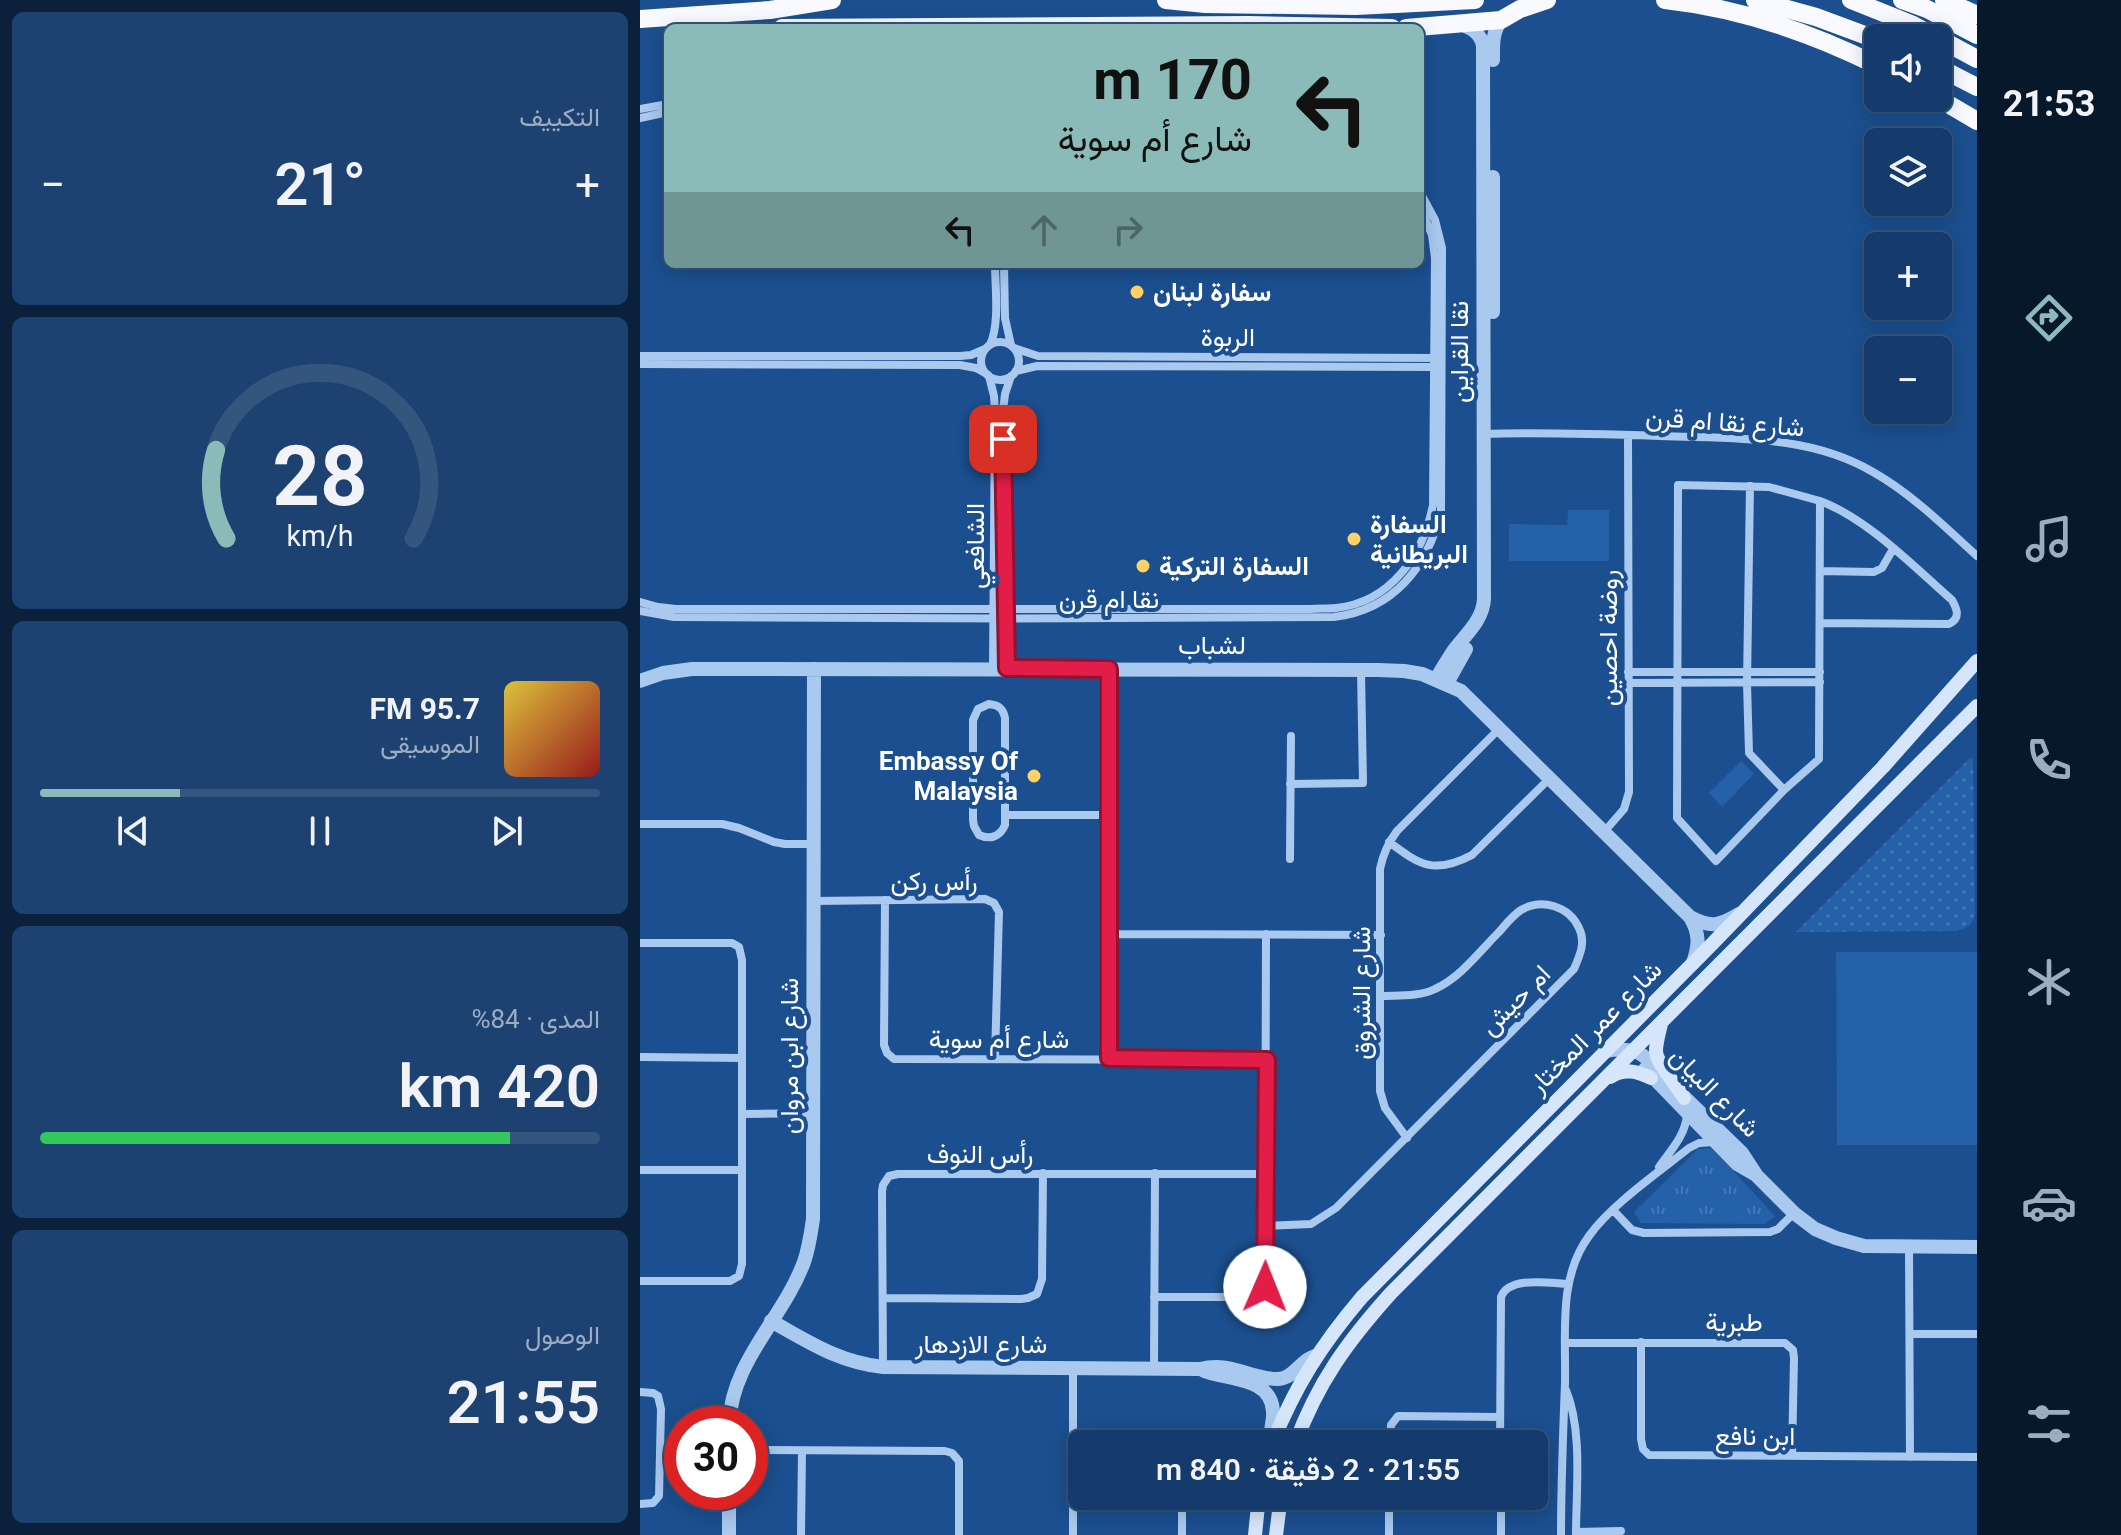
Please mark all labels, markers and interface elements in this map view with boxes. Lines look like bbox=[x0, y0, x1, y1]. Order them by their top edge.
map controls bbox=[1864, 24, 1952, 424]
button: sound bbox=[1864, 24, 1952, 112]
text: 170 m bbox=[1093, 47, 1252, 113]
icon: left bbox=[1280, 56, 1384, 160]
text: 21:53 bbox=[2003, 83, 2095, 125]
text: التكييف bbox=[519, 102, 600, 132]
text: شارع أم سوية bbox=[1058, 118, 1252, 160]
button: layers bbox=[1864, 128, 1952, 216]
text: 21° bbox=[274, 149, 366, 220]
text: − bbox=[40, 159, 65, 211]
text: + bbox=[575, 159, 600, 211]
icon: left bbox=[938, 208, 982, 252]
icon: ahead bbox=[1022, 208, 1066, 252]
icon: right bbox=[1106, 208, 1150, 252]
button: + bbox=[1864, 232, 1952, 320]
place label: سفارة لبنان bbox=[1153, 277, 1271, 308]
marker: سفارة لبنان bbox=[1128, 283, 1146, 301]
icon: directions bbox=[2021, 290, 2077, 346]
street label: نقا القراين bbox=[1444, 301, 1475, 403]
street label: الربوة bbox=[1201, 322, 1255, 353]
button: − bbox=[1864, 336, 1952, 424]
street label: شارع نقا ام قرن bbox=[1644, 401, 1805, 446]
pin bbox=[969, 405, 1037, 473]
icon: arrive bbox=[981, 417, 1025, 461]
text: 28 bbox=[272, 427, 368, 524]
street label: الشافعي bbox=[960, 503, 996, 589]
place label: السفارة البريطانية bbox=[1370, 509, 1468, 570]
icon: music bbox=[2021, 511, 2077, 567]
text: km/h bbox=[286, 519, 354, 553]
marker: السفارة البريطانية bbox=[1345, 530, 1363, 548]
place label: السفارة التركية bbox=[1159, 551, 1309, 582]
marker: السفارة التركية bbox=[1134, 557, 1152, 575]
street label: روضة احصين bbox=[1593, 570, 1624, 706]
street label: نقا ام قرن bbox=[1059, 584, 1159, 616]
street label: لشباب bbox=[1178, 630, 1246, 660]
text: 95.7 FM bbox=[369, 691, 480, 726]
text: الموسيقى bbox=[380, 729, 480, 759]
icon: phone bbox=[2021, 732, 2077, 788]
place label: Embassy Of Malaysia bbox=[879, 746, 1019, 806]
marker: Embassy Of Malaysia bbox=[1025, 767, 1043, 785]
icon: previous bbox=[111, 809, 155, 853]
icon: pause bbox=[298, 809, 342, 853]
icon: next bbox=[485, 809, 529, 853]
street label: رأس ركن bbox=[890, 866, 978, 897]
street label: شارع الشروق bbox=[1346, 926, 1379, 1060]
street label: شارع عمر المختار bbox=[1522, 954, 1670, 1102]
icon: climate bbox=[2021, 954, 2077, 1010]
street label: ام حيش bbox=[1474, 959, 1558, 1043]
street label: شارع ابن مروان bbox=[774, 978, 807, 1134]
text: المدى · 84% bbox=[471, 1004, 600, 1034]
street label: شارع أم سوية bbox=[929, 1024, 1069, 1057]
street label: شارع البيان bbox=[1662, 1041, 1766, 1145]
text: 420 km bbox=[398, 1051, 600, 1122]
street label: رأس النوف bbox=[927, 1139, 1033, 1170]
icon: car bbox=[2021, 1175, 2077, 1231]
position arrow bbox=[1223, 1245, 1307, 1329]
street label: طبرية bbox=[1705, 1307, 1763, 1338]
text: الوصول bbox=[525, 1320, 600, 1350]
street label: شارع الازدهار bbox=[914, 1329, 1047, 1362]
text: 21:55 bbox=[447, 1367, 600, 1438]
icon: filters bbox=[2021, 1396, 2077, 1452]
speed limit sign: 30 bbox=[664, 1406, 768, 1510]
street label: ابن نافع bbox=[1715, 1421, 1795, 1454]
text: 21:55 · 2 دقيقة · 840 m bbox=[1156, 1452, 1460, 1487]

